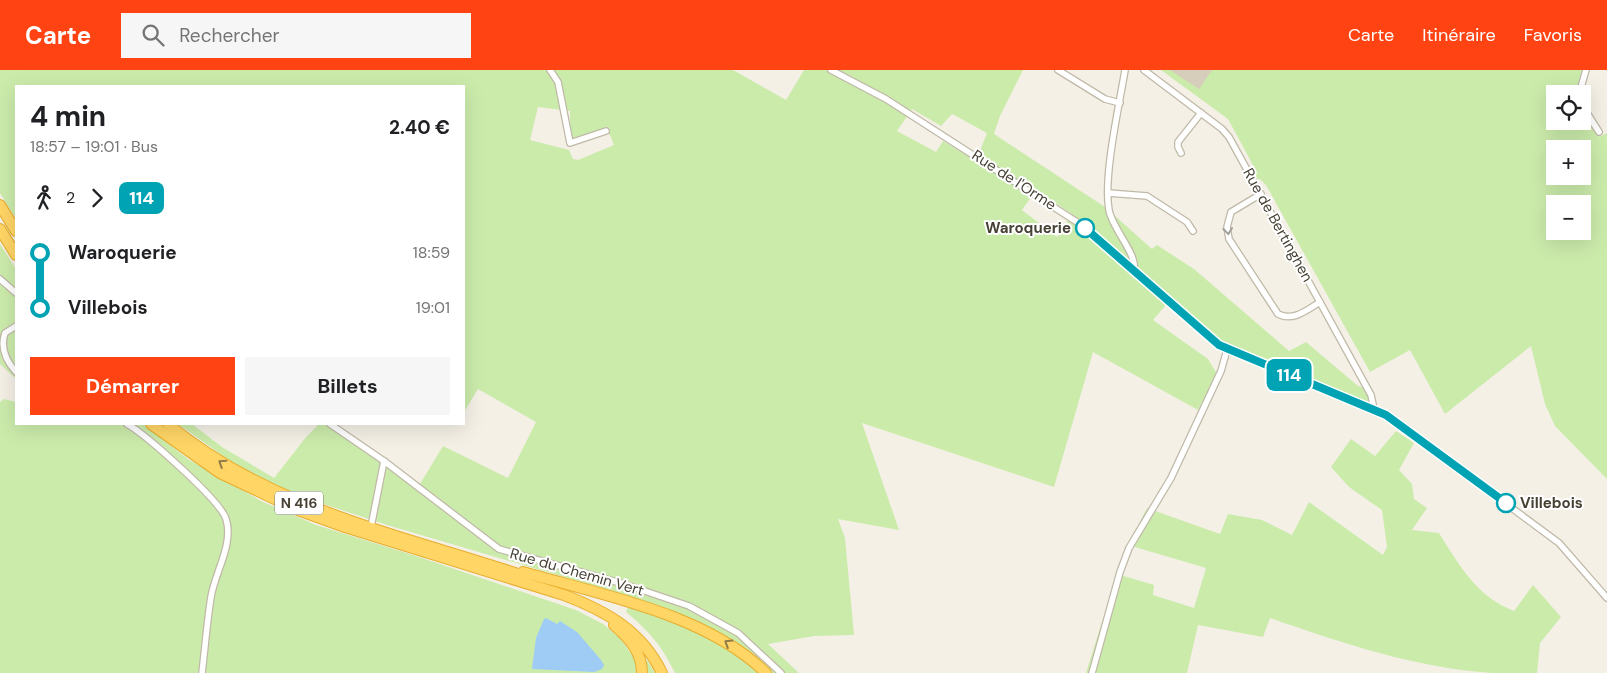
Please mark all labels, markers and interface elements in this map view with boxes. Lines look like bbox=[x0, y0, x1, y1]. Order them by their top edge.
search box bbox=[121, 13, 471, 58]
text: Carte bbox=[25, 20, 91, 51]
icon: search bbox=[139, 21, 167, 49]
text: Rechercher bbox=[179, 23, 280, 48]
text: Carte bbox=[1348, 23, 1394, 47]
text: Itinéraire bbox=[1422, 23, 1496, 47]
text: Favoris bbox=[1524, 23, 1582, 47]
map controls bbox=[1546, 85, 1591, 240]
button: locate bbox=[1546, 85, 1591, 130]
text: 4 min bbox=[30, 98, 106, 135]
text: 2.40 € bbox=[389, 115, 450, 140]
text: 18:57 – 19:01 · Bus bbox=[30, 136, 158, 157]
button: + bbox=[1546, 140, 1591, 185]
street label: Rue de l'Orme bbox=[968, 145, 1060, 215]
street label: Rue de Bertinghen bbox=[1238, 164, 1318, 286]
icon: walk bbox=[30, 184, 58, 212]
icon: forward bbox=[83, 184, 111, 212]
text: 114 bbox=[129, 186, 154, 210]
text: 2 bbox=[66, 187, 75, 208]
button: − bbox=[1546, 195, 1591, 240]
place label: Waroquerie bbox=[985, 218, 1071, 238]
marker: Waroquerie bbox=[1075, 218, 1095, 238]
one-way arrow bbox=[1223, 227, 1233, 236]
text: Waroquerie bbox=[68, 240, 177, 265]
text: 18:59 bbox=[413, 242, 450, 263]
text: Villebois bbox=[68, 295, 148, 320]
text: 19:01 bbox=[416, 297, 450, 318]
button: Démarrer bbox=[30, 357, 235, 415]
button: Billets bbox=[245, 357, 450, 415]
line badge: 114 bbox=[1260, 359, 1318, 391]
text: 114 bbox=[1277, 363, 1301, 387]
one-way arrow bbox=[218, 460, 227, 469]
road number: N 416 bbox=[275, 492, 323, 514]
marker: Villebois bbox=[1496, 493, 1516, 513]
place label: Villebois bbox=[1520, 493, 1583, 513]
street label: Rue du Chemin Vert bbox=[508, 543, 646, 601]
one-way arrow bbox=[724, 639, 733, 649]

